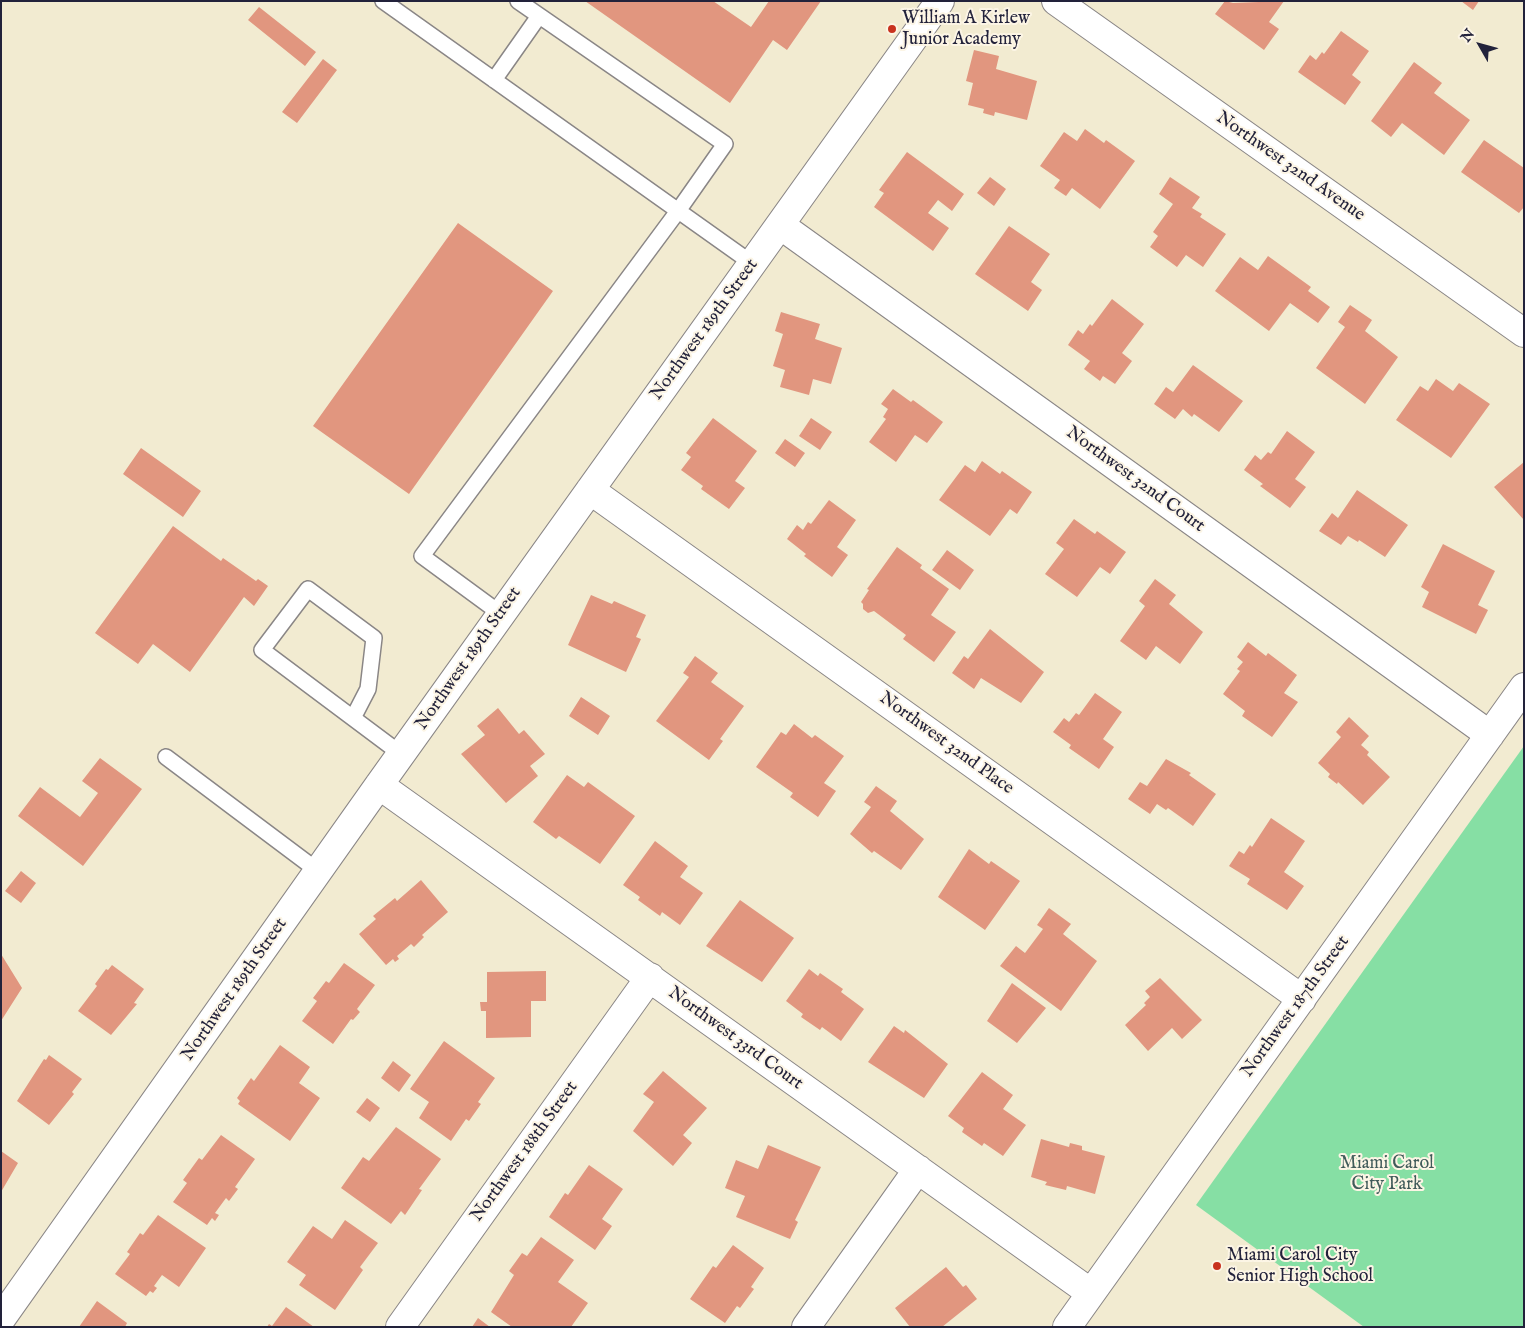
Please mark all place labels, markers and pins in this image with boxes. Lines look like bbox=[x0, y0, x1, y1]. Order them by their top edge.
place label: William A Kirlew Junior Academy bbox=[902, 8, 1030, 50]
marker: William A Kirlew Junior Academy bbox=[886, 23, 898, 35]
place label: Miami Carol City Senior High School bbox=[1227, 1245, 1373, 1288]
marker: Miami Carol City Senior High School bbox=[1211, 1260, 1223, 1272]

